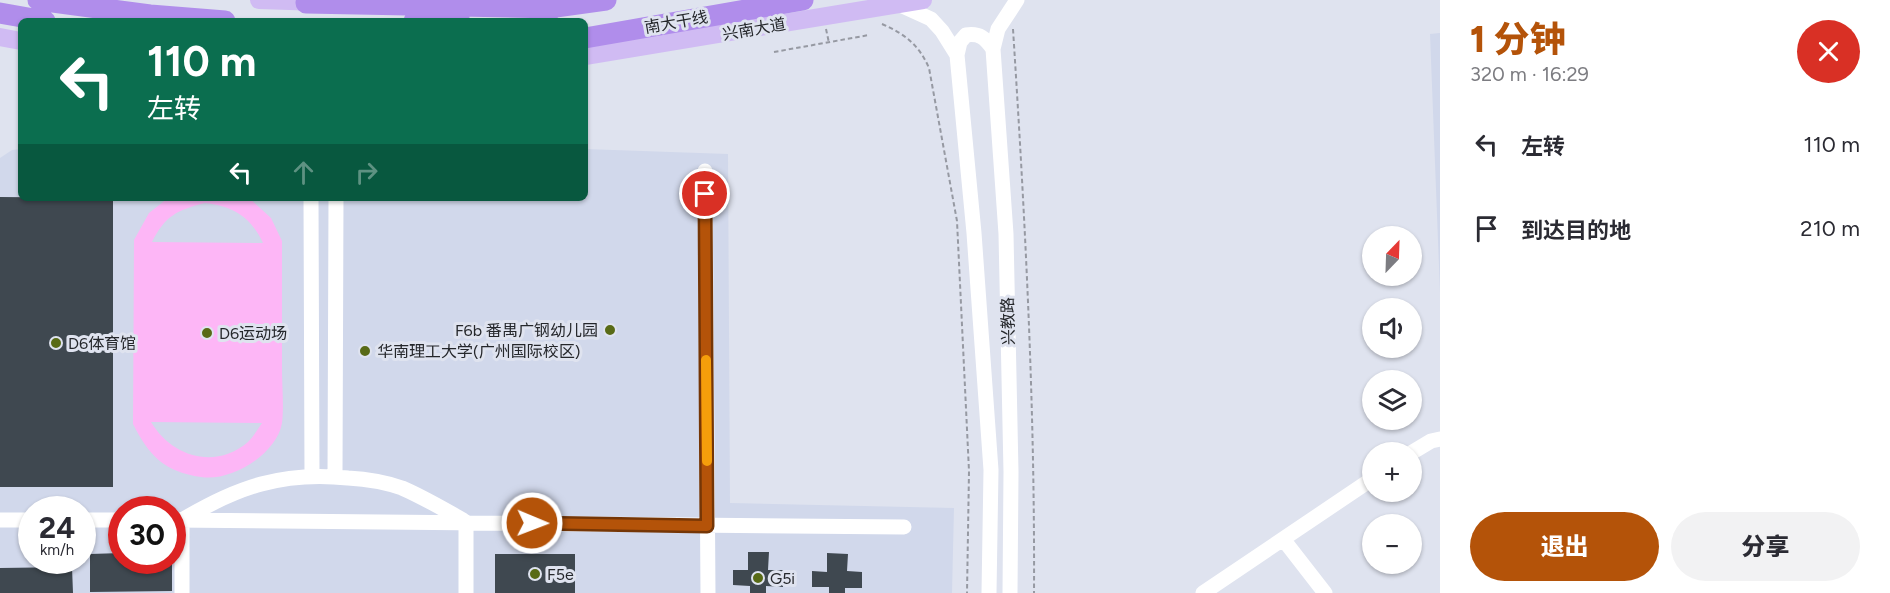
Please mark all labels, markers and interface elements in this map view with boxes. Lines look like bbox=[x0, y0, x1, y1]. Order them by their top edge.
street label: 南大干线 bbox=[643, 7, 709, 37]
street label: 兴南大道 bbox=[721, 14, 787, 44]
text: 1 分钟 bbox=[1470, 18, 1566, 61]
button: close bbox=[1797, 20, 1860, 83]
text: 110 m bbox=[147, 36, 256, 87]
icon: left bbox=[48, 42, 126, 120]
text: 320 m · 16:29 bbox=[1470, 62, 1589, 86]
text: 左转 bbox=[147, 92, 201, 125]
icon: left bbox=[1470, 128, 1503, 161]
text: 110 m bbox=[1804, 131, 1860, 158]
text: 左转 bbox=[1521, 133, 1565, 160]
icon: left bbox=[224, 156, 257, 189]
icon: ahead bbox=[287, 156, 320, 189]
icon: right bbox=[350, 156, 383, 189]
pin bbox=[679, 168, 730, 219]
icon: arrive bbox=[688, 177, 721, 210]
icon: arrive bbox=[1470, 212, 1503, 245]
text: 210 m bbox=[1800, 215, 1860, 242]
text: 到达目的地 bbox=[1521, 217, 1631, 244]
north arrow bbox=[1362, 226, 1422, 286]
map controls bbox=[1362, 226, 1422, 574]
street label: 兴教路 bbox=[998, 297, 1018, 345]
button: sound bbox=[1362, 298, 1422, 358]
place label: F6b 番禺广钢幼儿园 bbox=[455, 321, 598, 340]
marker: F6b 番禺广钢幼儿园 bbox=[603, 323, 617, 337]
place label: D6运动场 bbox=[219, 324, 287, 343]
marker: D6运动场 bbox=[200, 326, 214, 340]
place label: D6体育馆 bbox=[68, 334, 136, 353]
marker: D6体育馆 bbox=[49, 336, 63, 350]
place label: 华南理工大学(广州国际校区) bbox=[377, 342, 580, 361]
marker: 华南理工大学(广州国际校区) bbox=[358, 344, 372, 358]
button: layers bbox=[1362, 370, 1422, 430]
button: + bbox=[1362, 442, 1422, 502]
position arrow bbox=[500, 491, 564, 555]
speed limit sign: 30 bbox=[108, 496, 186, 574]
text: 24 bbox=[39, 509, 75, 546]
button: 退出 bbox=[1470, 512, 1659, 581]
button: 分享 bbox=[1671, 512, 1860, 581]
button: − bbox=[1362, 514, 1422, 574]
text: km/h bbox=[40, 541, 74, 559]
place label: F5e bbox=[547, 565, 574, 584]
marker: F5e bbox=[528, 567, 542, 581]
place label: G5i bbox=[770, 569, 795, 588]
marker: G5i bbox=[751, 571, 765, 585]

